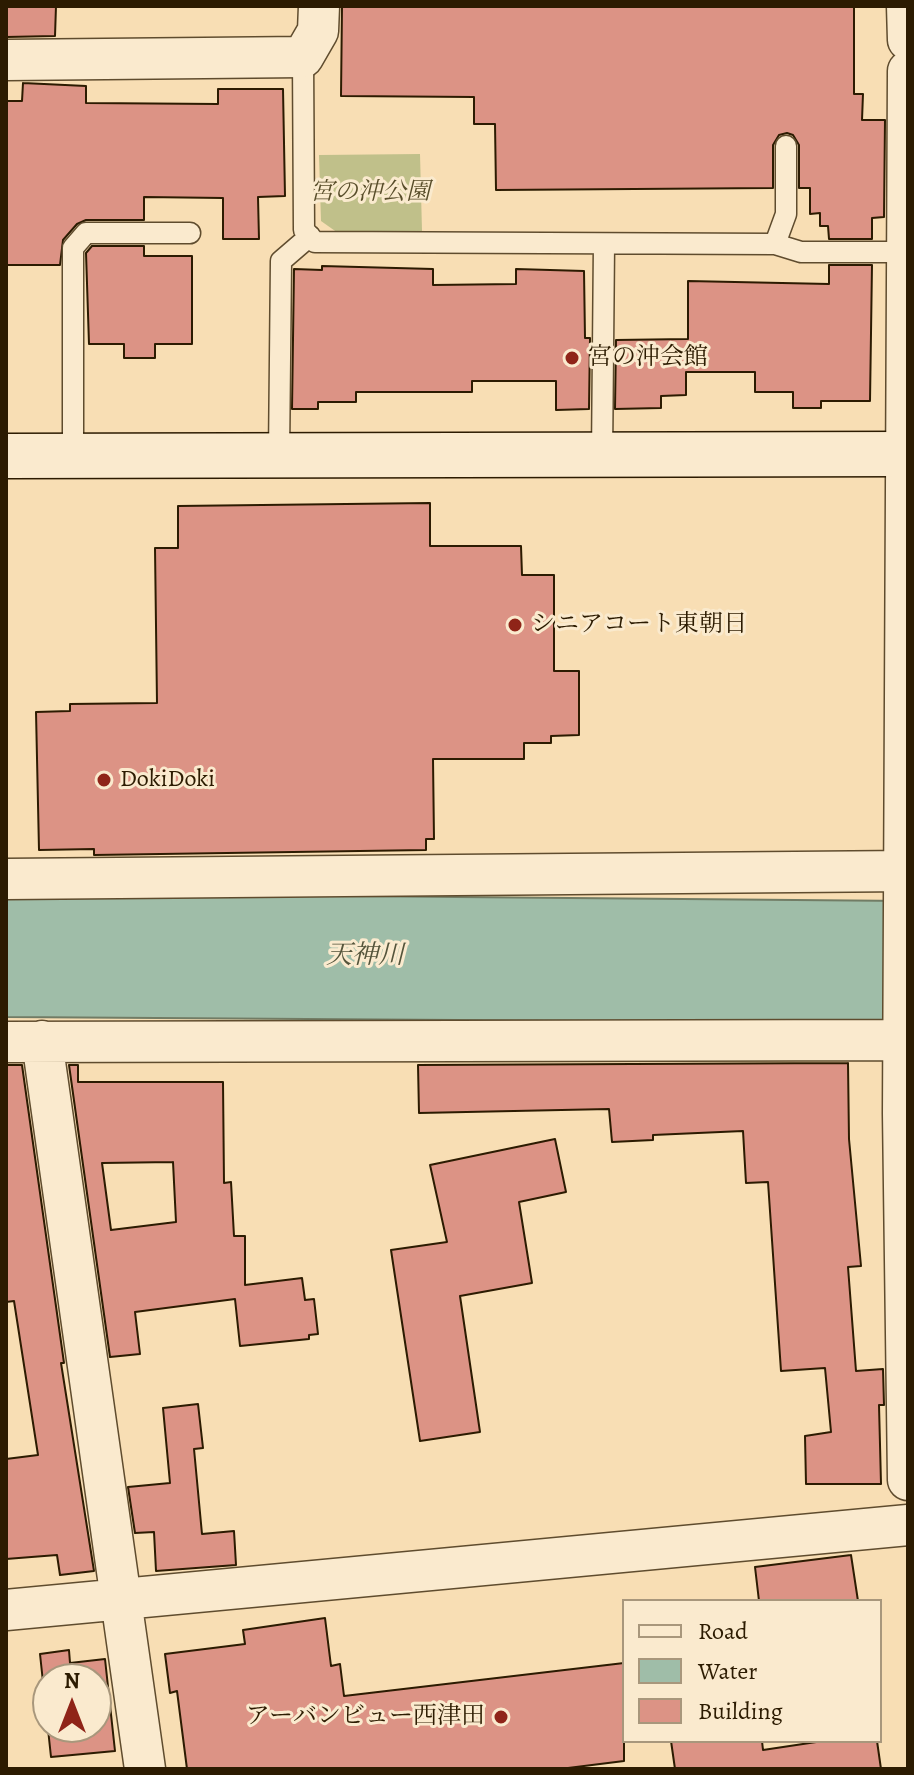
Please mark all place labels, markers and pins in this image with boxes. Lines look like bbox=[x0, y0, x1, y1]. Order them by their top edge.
place label: 宮の沖会館 bbox=[588, 344, 708, 372]
marker: 宮の沖会館 bbox=[563, 349, 581, 367]
place label: シニアコート東朝日 bbox=[531, 611, 747, 639]
marker: シニアコート東朝日 bbox=[506, 616, 524, 634]
place label: DokiDoki bbox=[120, 766, 215, 794]
marker: DokiDoki bbox=[95, 771, 113, 789]
place label: アーバンビュー西津田 bbox=[246, 1703, 485, 1731]
marker: アーバンビュー西津田 bbox=[492, 1708, 510, 1726]

